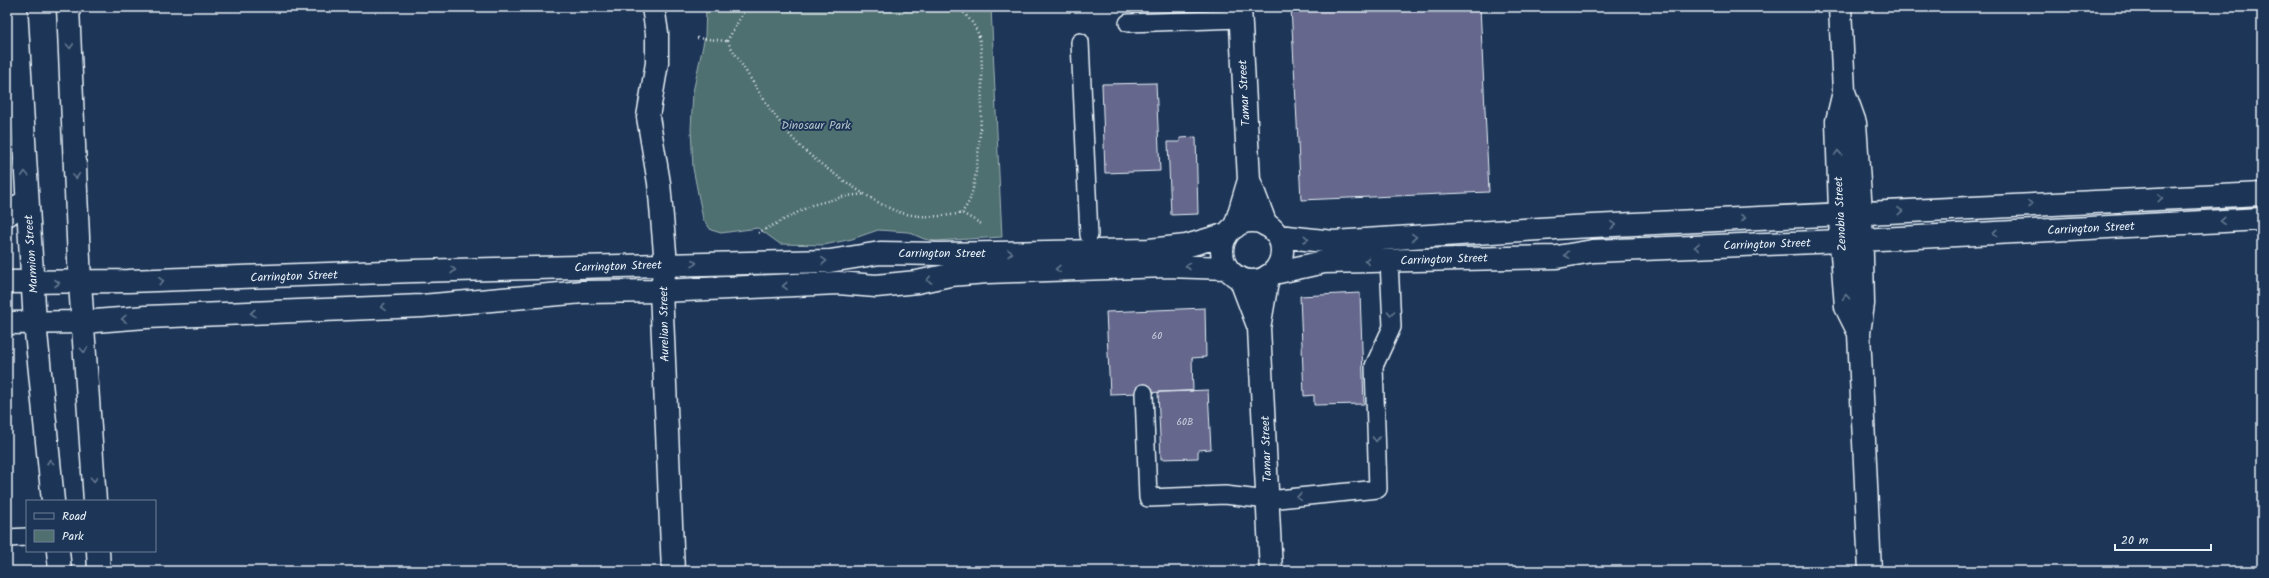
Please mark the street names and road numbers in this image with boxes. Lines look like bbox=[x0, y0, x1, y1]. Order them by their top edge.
street label: Tamar Street bbox=[1233, 59, 1256, 127]
street label: Zenobia Street bbox=[1829, 176, 1852, 252]
street label: Marmion Street bbox=[19, 214, 44, 294]
street label: Carrington Street bbox=[2047, 217, 2136, 240]
street label: Carrington Street bbox=[1723, 233, 1811, 256]
street label: Carrington Street bbox=[898, 244, 986, 263]
street label: Carrington Street bbox=[1400, 248, 1488, 271]
street label: Carrington Street bbox=[574, 255, 662, 278]
street label: Carrington Street bbox=[250, 265, 338, 288]
street label: Aurelian Street bbox=[654, 286, 675, 362]
street label: Tamar Street bbox=[1256, 415, 1277, 483]

